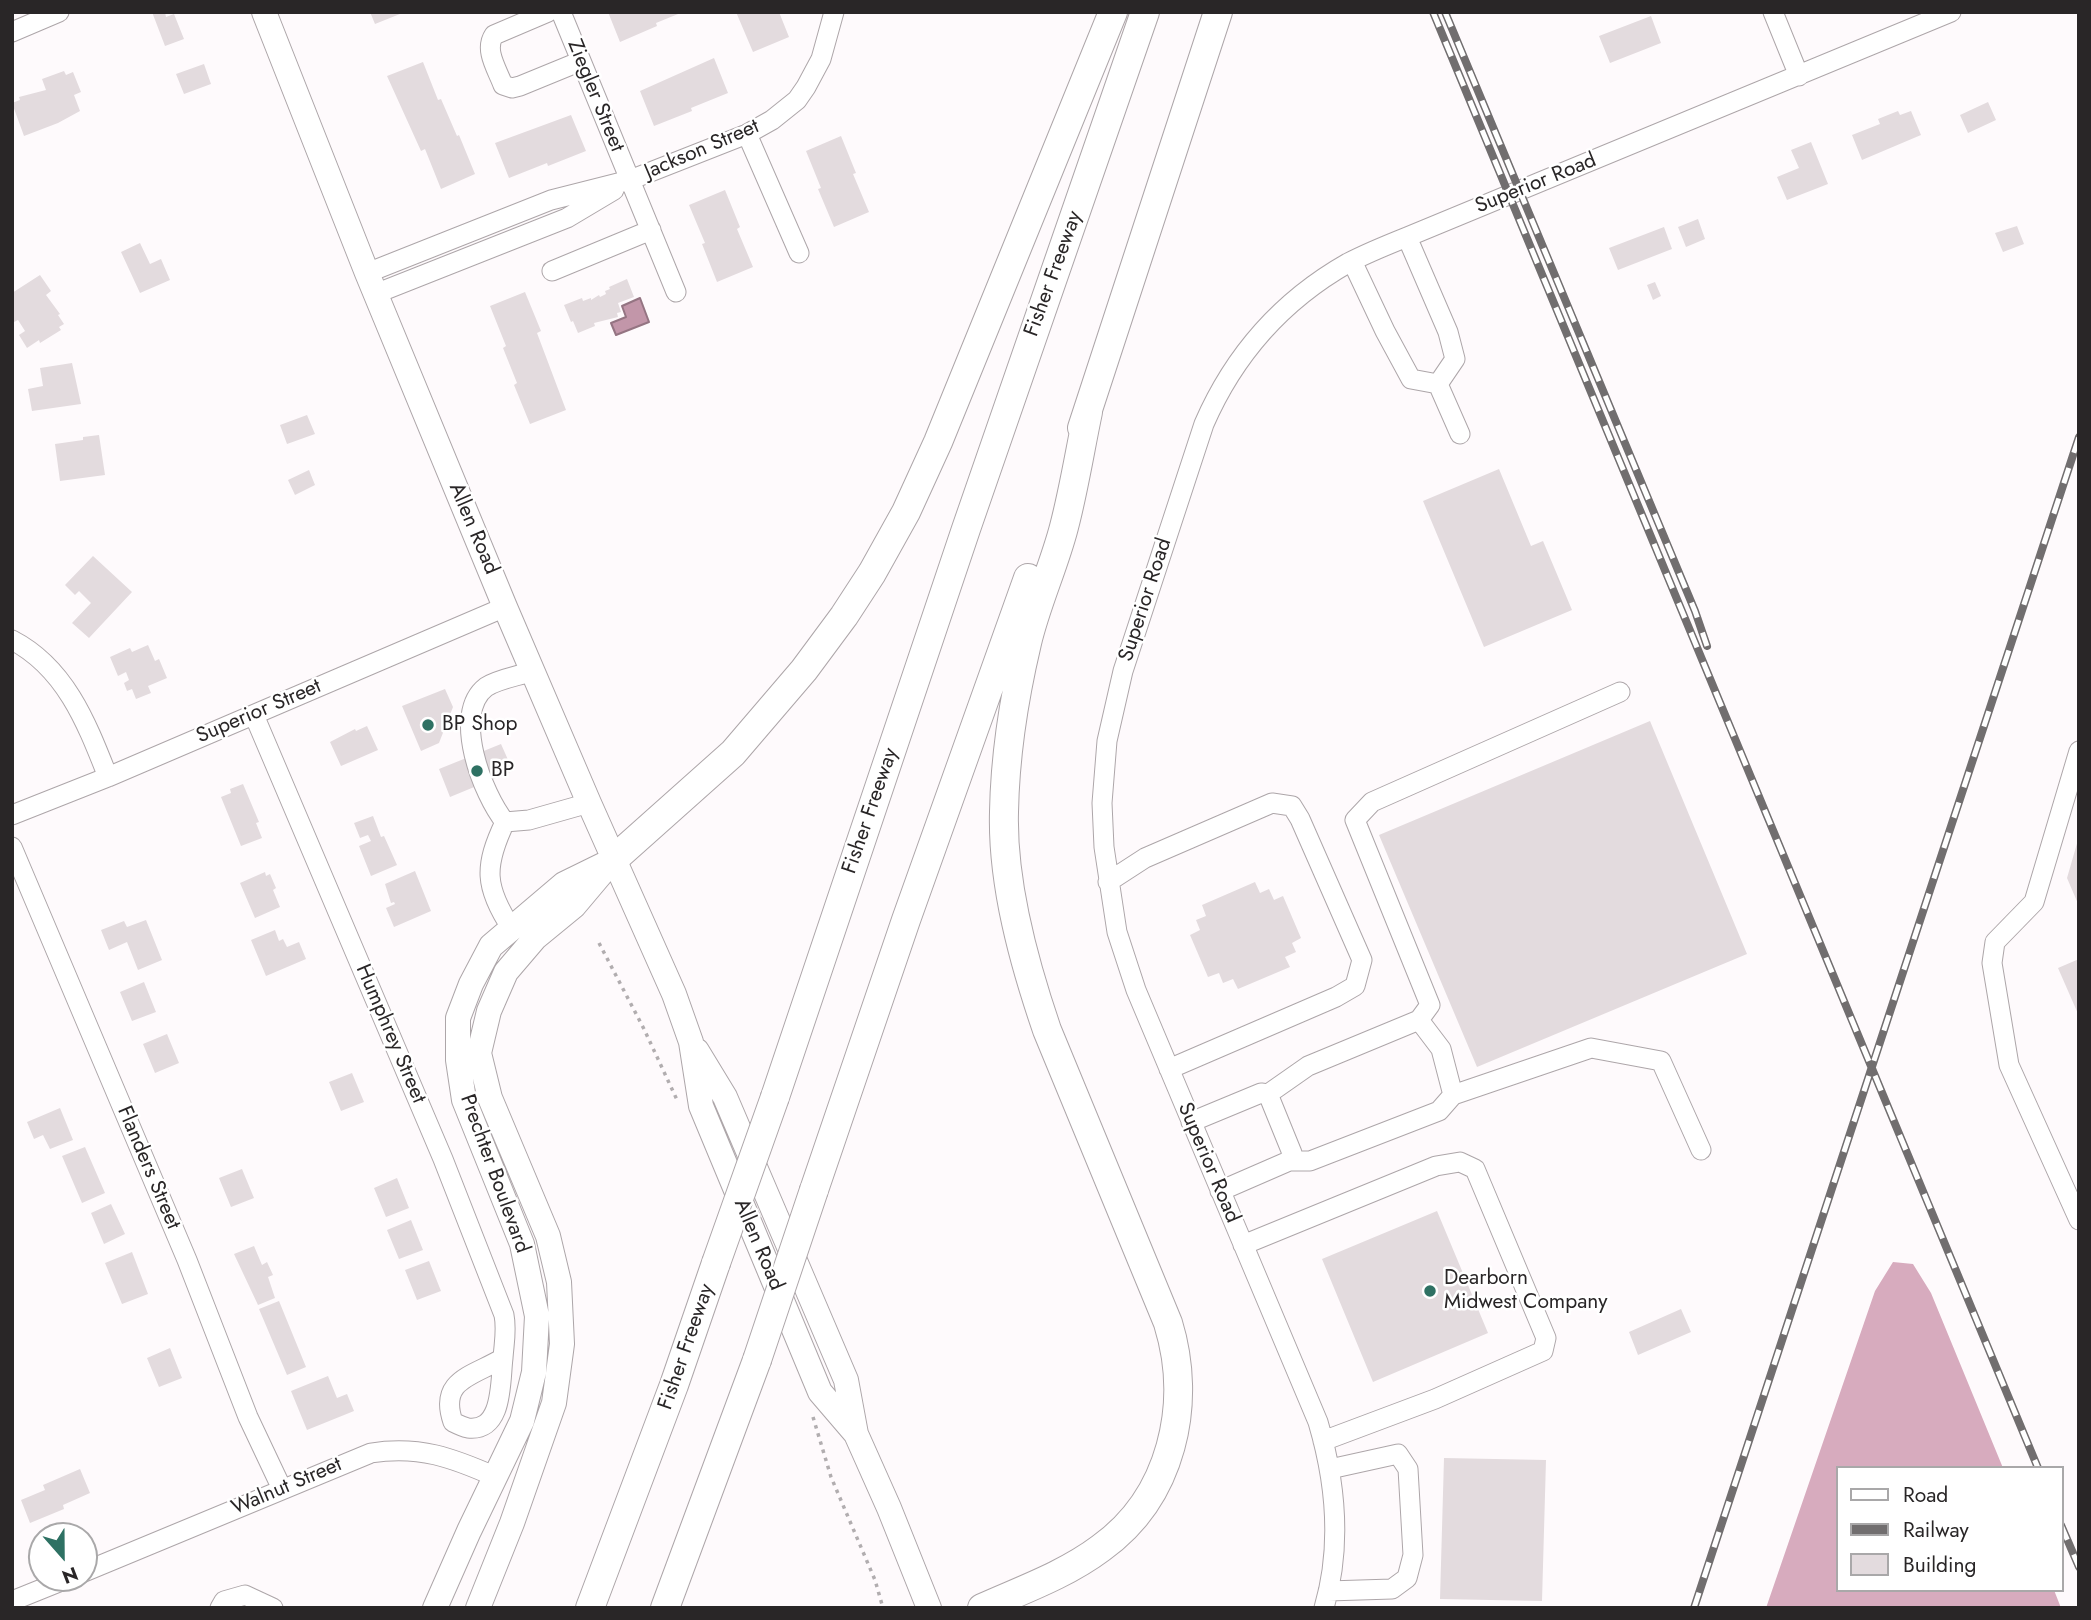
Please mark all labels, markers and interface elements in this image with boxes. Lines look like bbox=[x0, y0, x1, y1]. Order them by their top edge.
street label: Ziegler Street bbox=[561, 36, 629, 156]
street label: Jackson Street bbox=[641, 115, 763, 185]
street label: Superior Road bbox=[1472, 148, 1600, 220]
street label: Fisher Freeway bbox=[1020, 208, 1088, 340]
street label: Allen Road bbox=[442, 479, 504, 579]
street label: Superior Road bbox=[1114, 535, 1178, 665]
street label: Superior Street bbox=[193, 674, 325, 750]
place label: BP Shop bbox=[442, 712, 517, 738]
marker: BP Shop bbox=[420, 717, 436, 733]
street label: Fisher Freeway bbox=[838, 745, 904, 877]
place label: BP bbox=[491, 758, 514, 784]
marker: BP bbox=[469, 763, 485, 779]
street label: Humphrey Street bbox=[349, 961, 431, 1107]
street label: Prechter Boulevard bbox=[454, 1091, 534, 1257]
street label: Superior Road bbox=[1171, 1099, 1245, 1227]
street label: Flanders Street bbox=[111, 1103, 185, 1233]
street label: Allen Road bbox=[727, 1195, 789, 1295]
place label: Dearborn Midwest Company bbox=[1444, 1266, 1607, 1316]
street label: Fisher Freeway bbox=[654, 1281, 720, 1413]
marker: Dearborn Midwest Company bbox=[1422, 1283, 1438, 1299]
street label: Walnut Street bbox=[228, 1453, 346, 1521]
legend bbox=[1836, 1466, 2063, 1592]
text: Road bbox=[1903, 1480, 1948, 1510]
text: Railway bbox=[1903, 1515, 1969, 1545]
north arrow bbox=[28, 1522, 98, 1592]
text: Building bbox=[1903, 1550, 1976, 1580]
text: N bbox=[58, 1560, 82, 1591]

